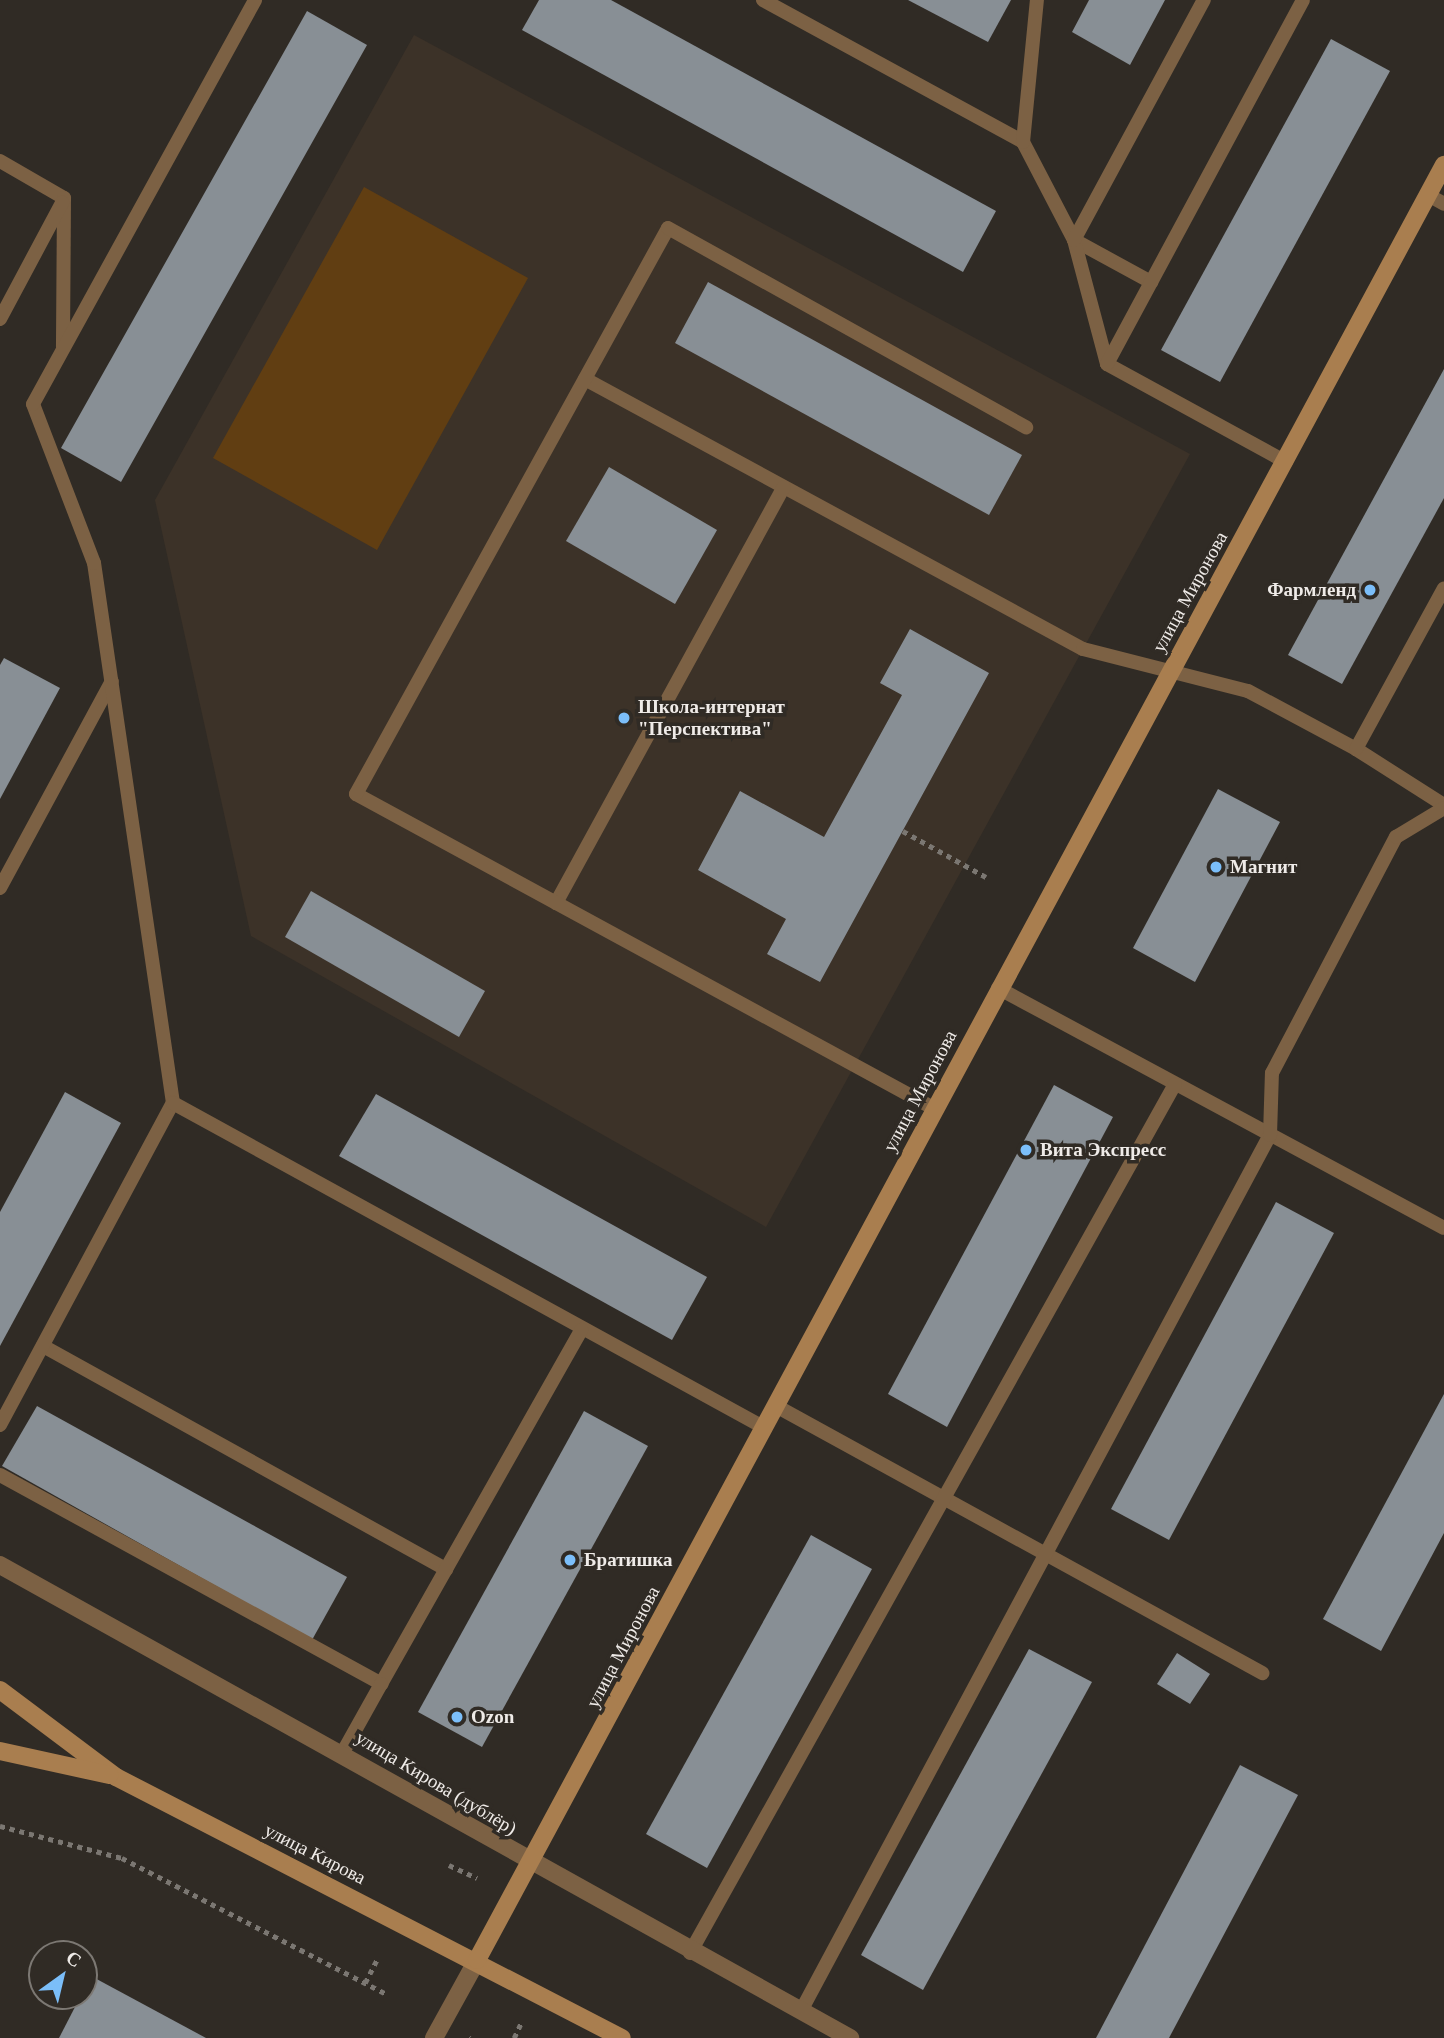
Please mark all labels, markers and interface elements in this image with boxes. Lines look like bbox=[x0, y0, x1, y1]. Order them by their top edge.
street label: улица Миронова bbox=[1147, 528, 1233, 656]
place label: Фармленд bbox=[1267, 579, 1356, 601]
marker: Фармленд bbox=[1362, 582, 1378, 598]
place label: Школа-интернат "Перспектива" bbox=[638, 696, 785, 740]
marker: Школа-интернат "Перспектива" bbox=[616, 710, 632, 726]
place label: Магнит bbox=[1230, 856, 1297, 878]
marker: Магнит bbox=[1208, 859, 1224, 875]
street label: улица Миронова bbox=[878, 1026, 962, 1156]
place label: Вита Экспресс bbox=[1040, 1139, 1166, 1161]
marker: Вита Экспресс bbox=[1018, 1142, 1034, 1158]
place label: Братишка bbox=[584, 1549, 673, 1571]
marker: Братишка bbox=[562, 1552, 578, 1568]
street label: улица Миронова bbox=[581, 1582, 665, 1712]
place label: Ozon bbox=[471, 1706, 514, 1728]
marker: Ozon bbox=[449, 1709, 465, 1725]
street label: улица Кирова (дублёр) bbox=[351, 1726, 521, 1840]
street label: улица Кирова bbox=[261, 1819, 369, 1889]
north arrow bbox=[28, 1940, 98, 2010]
text: С bbox=[62, 1946, 85, 1971]

